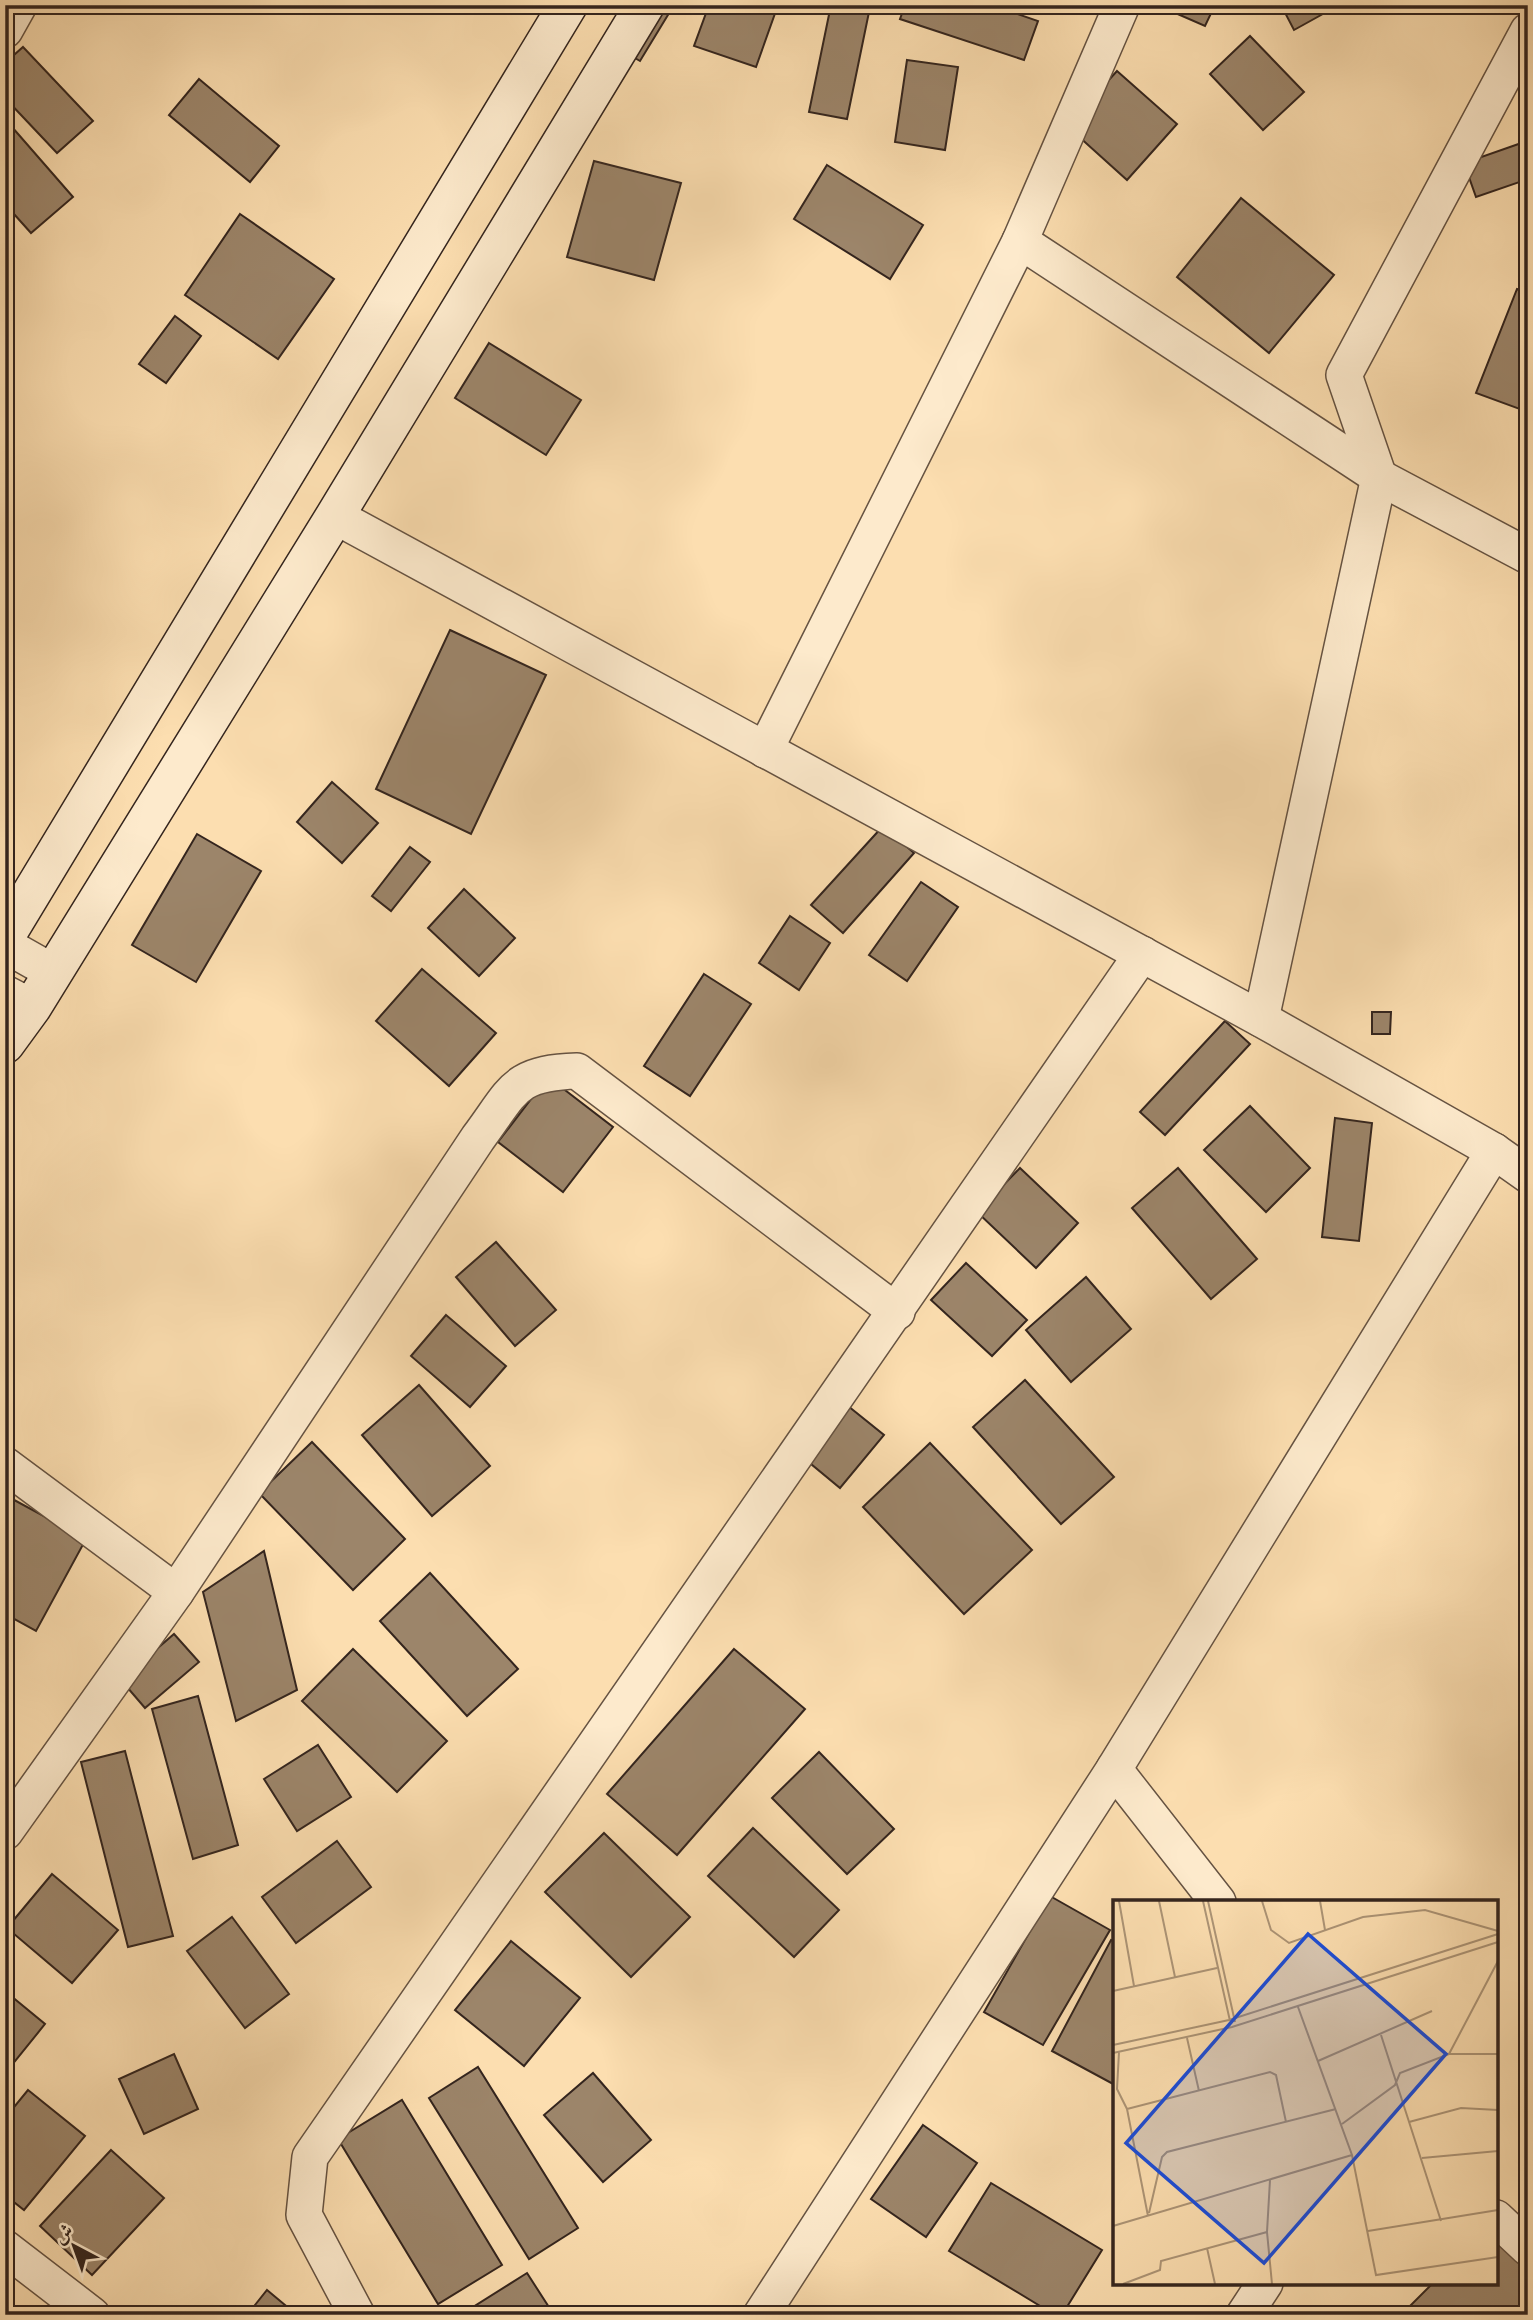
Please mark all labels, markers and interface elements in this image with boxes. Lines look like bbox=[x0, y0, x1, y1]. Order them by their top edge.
inset map bbox=[1113, 1900, 1498, 2285]
north arrow bbox=[38, 2212, 108, 2282]
text: ش bbox=[49, 2219, 78, 2248]

